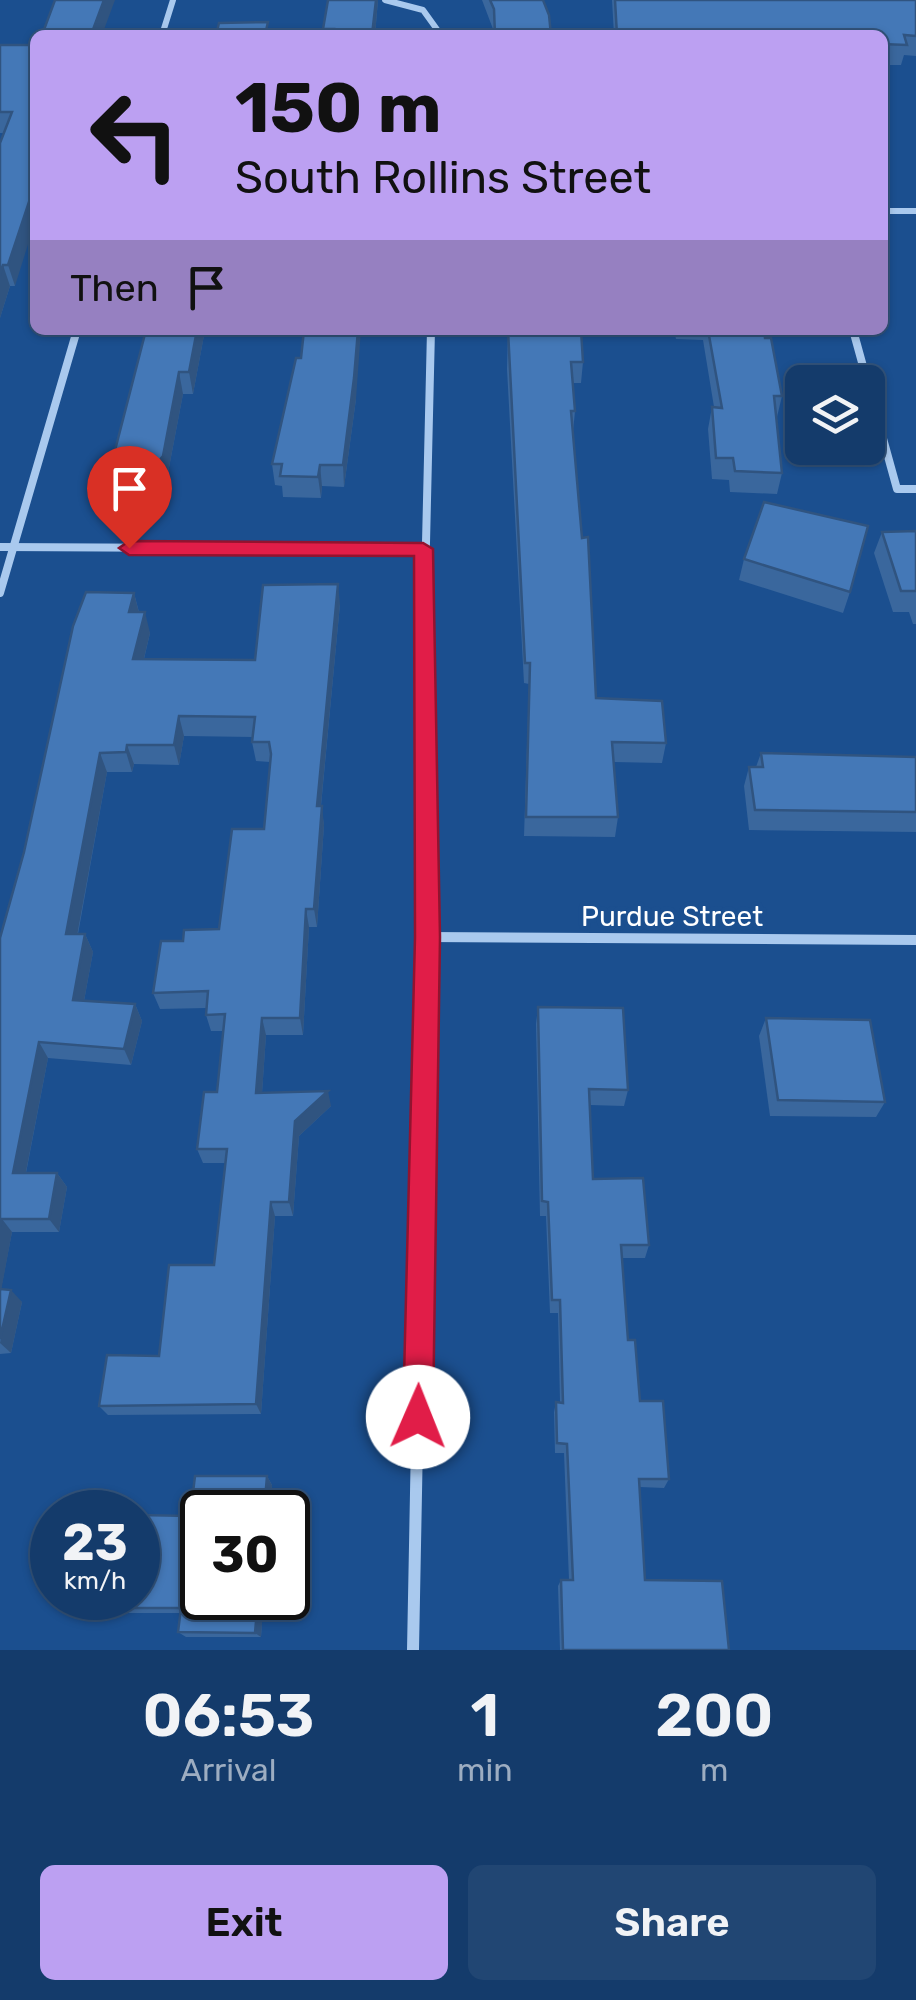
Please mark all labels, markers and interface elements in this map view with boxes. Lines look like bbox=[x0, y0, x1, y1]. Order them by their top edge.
text: 150 m bbox=[235, 67, 442, 150]
icon: left bbox=[70, 70, 200, 200]
text: South Rollins Street bbox=[235, 151, 651, 204]
icon: arrive bbox=[179, 260, 234, 315]
text: Then bbox=[70, 265, 159, 311]
map controls bbox=[785, 365, 885, 465]
button: layers bbox=[785, 365, 885, 465]
pin bbox=[87, 446, 172, 549]
icon: arrive bbox=[102, 461, 157, 516]
street label: Purdue Street bbox=[581, 900, 763, 933]
position arrow bbox=[366, 1365, 470, 1469]
speed limit sign: 30 bbox=[180, 1490, 310, 1620]
text: 23 bbox=[62, 1513, 128, 1573]
text: km/h bbox=[64, 1566, 126, 1595]
text: 06:53 bbox=[143, 1680, 314, 1751]
text: 1 bbox=[470, 1680, 499, 1751]
text: 200 bbox=[655, 1680, 773, 1751]
text: Arrival bbox=[181, 1751, 277, 1789]
text: min bbox=[457, 1751, 513, 1789]
text: m bbox=[700, 1751, 729, 1789]
button: Exit bbox=[40, 1865, 448, 1980]
button: Share bbox=[468, 1865, 876, 1980]

